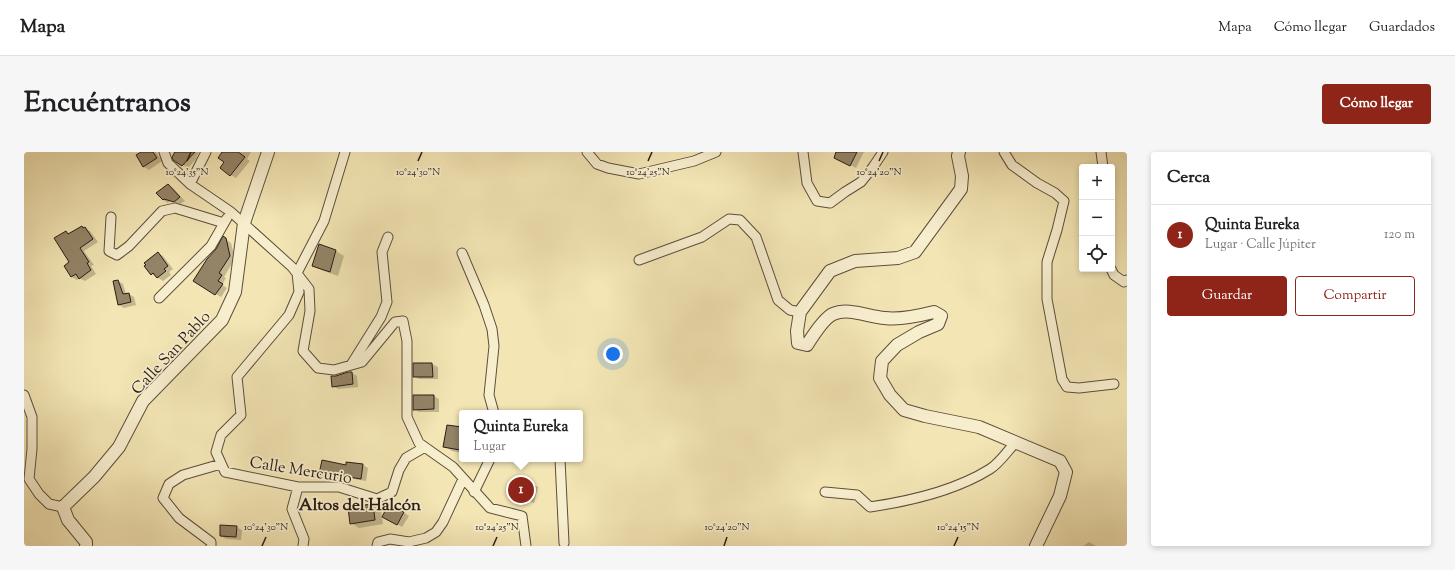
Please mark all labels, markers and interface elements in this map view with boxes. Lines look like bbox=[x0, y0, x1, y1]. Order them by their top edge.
text: Mapa bbox=[20, 14, 65, 41]
text: Mapa bbox=[1218, 18, 1252, 38]
text: Cómo llegar bbox=[1274, 18, 1347, 38]
text: Guardados bbox=[1369, 18, 1435, 38]
text: Encuéntranos bbox=[24, 84, 191, 124]
button: Cómo llegar bbox=[1322, 84, 1431, 124]
map controls bbox=[1079, 164, 1115, 272]
button: + bbox=[1079, 164, 1115, 200]
text: 10°24'35"N bbox=[166, 165, 208, 180]
text: 10°24'30"N bbox=[396, 165, 440, 180]
text: 10°24'25"N bbox=[626, 165, 670, 180]
text: 10°24'20"N bbox=[857, 165, 902, 180]
text: Cerca bbox=[1167, 166, 1210, 190]
button: − bbox=[1079, 200, 1115, 236]
text: Quinta Eureka bbox=[1205, 215, 1300, 236]
text: 1 bbox=[1178, 226, 1182, 244]
text: 120 m bbox=[1384, 226, 1415, 244]
button: locate bbox=[1079, 236, 1115, 272]
text: Lugar · Calle Júpiter bbox=[1205, 236, 1316, 254]
button: Guardar bbox=[1167, 276, 1287, 316]
button: Compartir bbox=[1295, 276, 1415, 316]
street label: Calle San Pablo bbox=[127, 306, 217, 401]
your location bbox=[603, 344, 623, 364]
popup bbox=[459, 410, 583, 462]
text: Quinta Eureka bbox=[474, 417, 568, 438]
text: Lugar bbox=[474, 438, 506, 456]
street label: Calle Mercurio bbox=[248, 452, 354, 491]
pin: 1 bbox=[508, 475, 534, 505]
district label: Altos del Halcón bbox=[299, 494, 422, 518]
text: 10°24'30"N bbox=[244, 520, 288, 535]
text: 10°24'25"N bbox=[475, 520, 519, 535]
text: 10°24'20"N bbox=[705, 520, 750, 535]
text: 10°24'15"N bbox=[937, 520, 979, 535]

